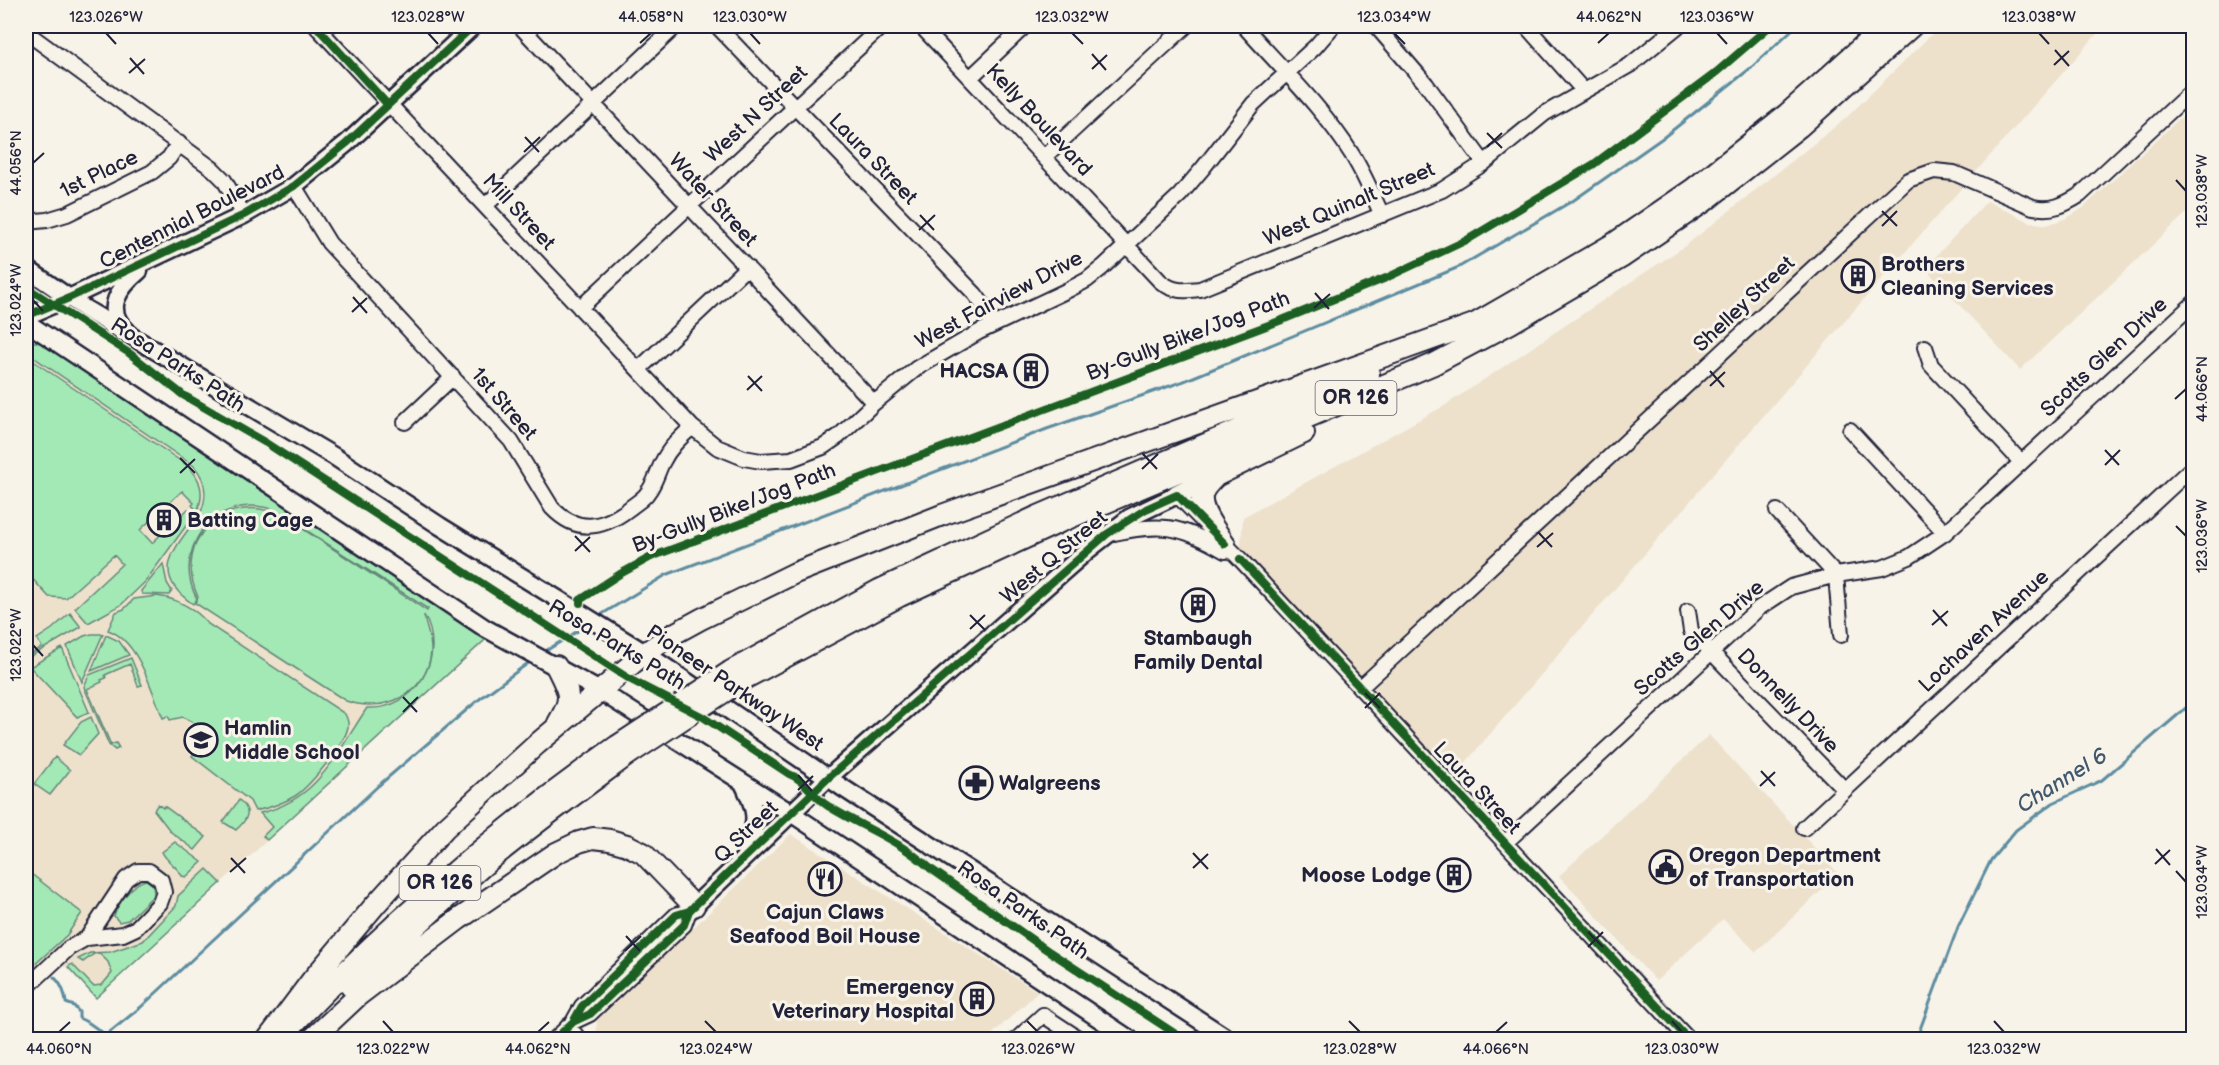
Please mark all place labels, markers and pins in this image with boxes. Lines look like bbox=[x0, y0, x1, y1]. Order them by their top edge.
place label: Brothers Cleaning Services bbox=[1881, 252, 2054, 301]
building icon: Brothers Cleaning Services bbox=[1840, 258, 1876, 294]
building icon: HACSA bbox=[1013, 353, 1049, 389]
place label: HACSA bbox=[939, 359, 1008, 384]
building icon: Batting Cage bbox=[146, 502, 182, 538]
place label: Batting Cage bbox=[187, 508, 313, 533]
building icon: Stambaugh Family Dental bbox=[1180, 587, 1216, 623]
place label: Stambaugh Family Dental bbox=[1133, 626, 1263, 675]
place label: Hamlin Middle School bbox=[224, 716, 360, 765]
school or university icon: Hamlin Middle School bbox=[183, 722, 219, 758]
pharmacy icon: Walgreens bbox=[958, 765, 994, 801]
place label: Walgreens bbox=[999, 771, 1101, 796]
place label: Oregon Department of Transportation bbox=[1689, 843, 1881, 892]
public building icon: Oregon Department of Transportation bbox=[1648, 849, 1684, 885]
building icon: Moose Lodge bbox=[1436, 857, 1472, 893]
restaurant icon: Cajun Claws Seafood Boil House bbox=[807, 861, 843, 897]
place label: Moose Lodge bbox=[1301, 863, 1431, 888]
place label: Cajun Claws Seafood Boil House bbox=[730, 900, 920, 949]
place label: Emergency Veterinary Hospital bbox=[772, 975, 954, 1024]
building icon: Emergency Veterinary Hospital bbox=[959, 981, 995, 1017]

